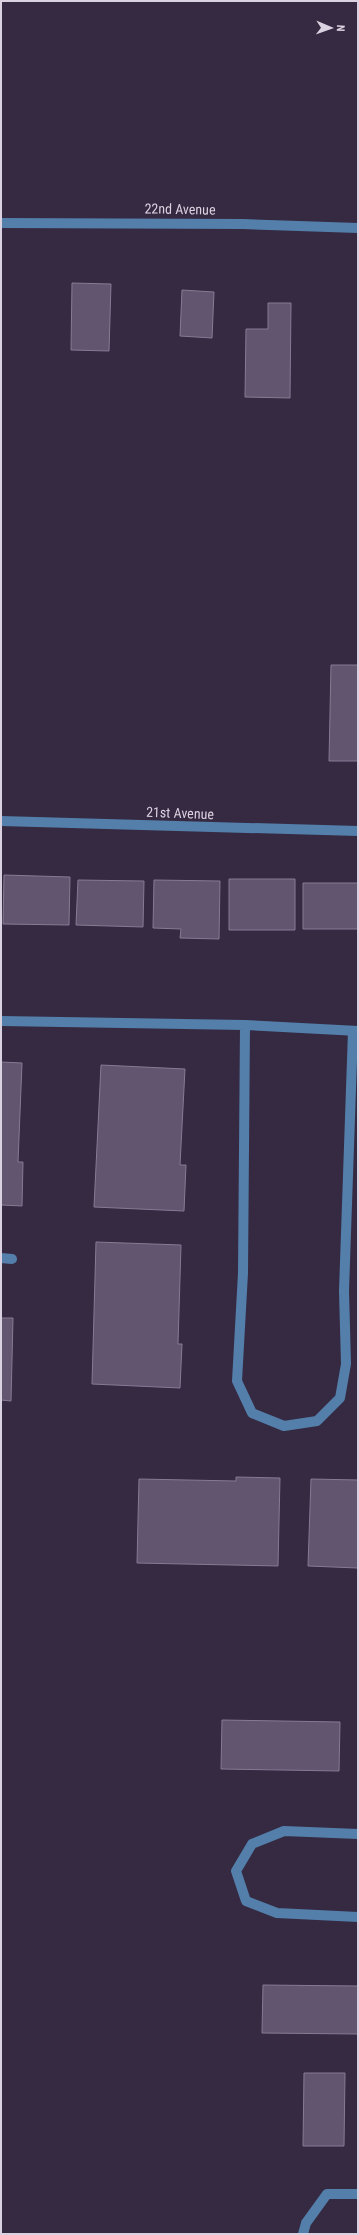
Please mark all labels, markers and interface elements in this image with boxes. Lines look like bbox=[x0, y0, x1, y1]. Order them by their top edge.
north arrow bbox=[311, 8, 351, 48]
text: N bbox=[334, 25, 347, 32]
street label: 22nd Avenue bbox=[144, 200, 216, 218]
street label: 21st Avenue bbox=[146, 804, 215, 822]

